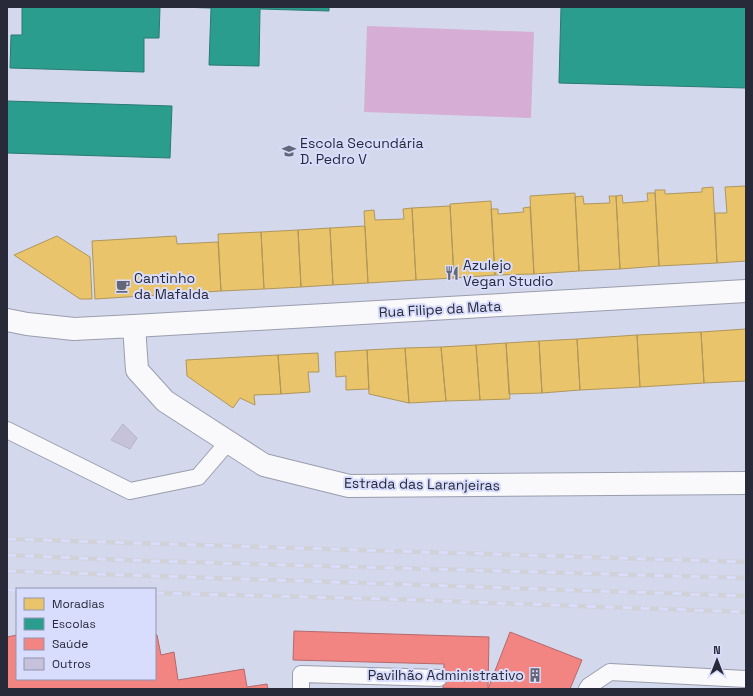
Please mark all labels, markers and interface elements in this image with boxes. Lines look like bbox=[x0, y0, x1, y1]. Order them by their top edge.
place label: Escola Secundária D. Pedro V bbox=[300, 134, 424, 168]
school or university icon: Escola Secundária D. Pedro V bbox=[281, 143, 297, 159]
place label: Azulejo Vegan Studio bbox=[463, 256, 553, 290]
restaurant icon: Azulejo Vegan Studio bbox=[444, 265, 460, 281]
place label: Cantinho da Mafalda bbox=[134, 269, 209, 303]
cafe icon: Cantinho da Mafalda bbox=[115, 278, 131, 294]
street label: Rua Filipe da Mata bbox=[378, 297, 502, 321]
street label: Estrada das Laranjeiras bbox=[344, 474, 500, 494]
legend bbox=[16, 588, 156, 680]
text: Moradias bbox=[52, 596, 105, 612]
text: Escolas bbox=[52, 616, 96, 632]
text: Saúde bbox=[52, 636, 88, 652]
north arrow bbox=[697, 640, 737, 680]
text: N bbox=[713, 643, 721, 657]
text: Outros bbox=[52, 656, 91, 672]
place label: Pavilhão Administrativo bbox=[368, 666, 524, 684]
building icon: Pavilhão Administrativo bbox=[527, 667, 543, 683]

